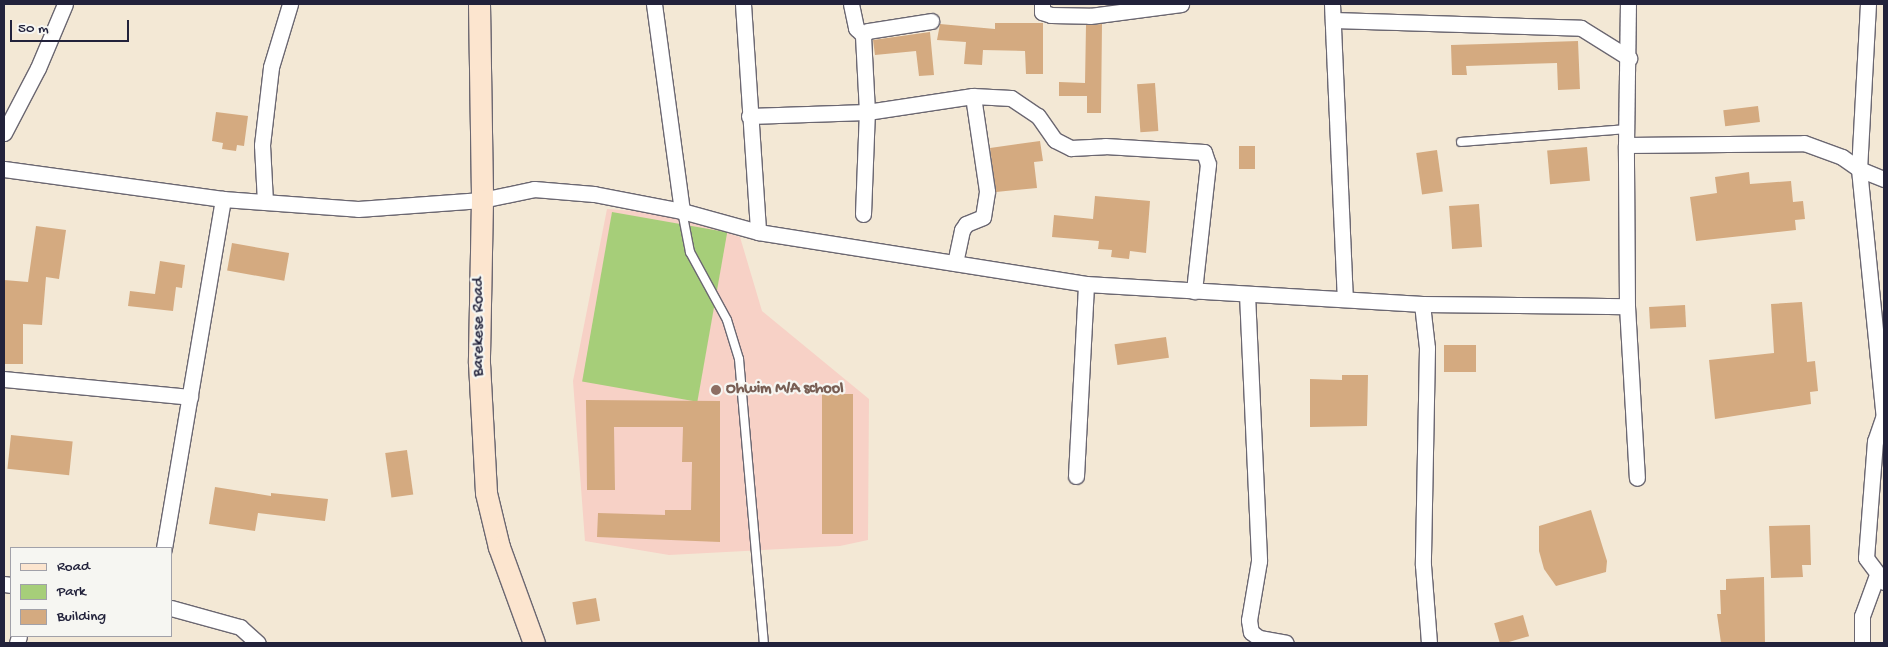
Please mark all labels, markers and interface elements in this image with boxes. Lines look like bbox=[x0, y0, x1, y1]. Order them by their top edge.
scale bar bbox=[12, 10, 131, 42]
text: 50 m bbox=[18, 20, 49, 38]
street label: Barekese Road bbox=[470, 277, 490, 377]
place label: Ohwim M/A school bbox=[726, 380, 843, 400]
marker: Ohwim M/A school bbox=[710, 384, 722, 396]
legend bbox=[10, 547, 172, 637]
text: Road bbox=[57, 558, 90, 576]
text: Park bbox=[57, 583, 86, 601]
text: Building bbox=[57, 608, 106, 626]

